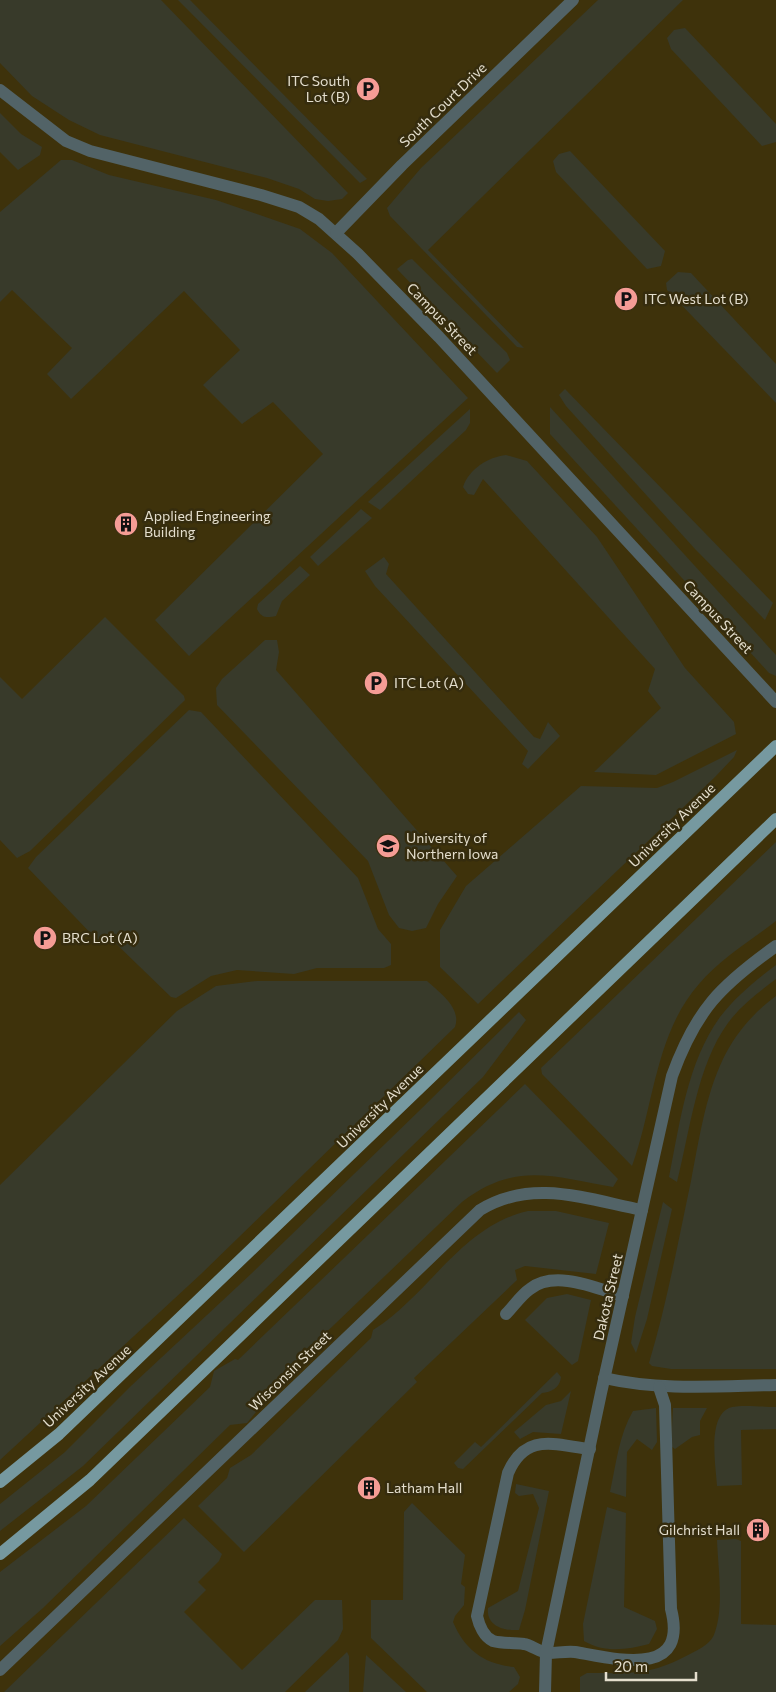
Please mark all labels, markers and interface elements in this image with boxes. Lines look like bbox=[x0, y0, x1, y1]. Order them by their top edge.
street label: South Court Drive bbox=[396, 59, 490, 151]
place label: ITC South Lot (B) bbox=[287, 72, 350, 105]
parking icon: ITC South Lot (B) bbox=[355, 76, 381, 102]
street label: Campus Street bbox=[404, 279, 481, 358]
parking icon: ITC West Lot (B) bbox=[613, 286, 639, 312]
place label: ITC West Lot (B) bbox=[644, 290, 748, 307]
place label: Applied Engineering Building bbox=[144, 507, 271, 540]
building icon: Applied Engineering Building bbox=[113, 511, 139, 537]
street label: Campus Street bbox=[680, 577, 757, 657]
parking icon: ITC Lot (A) bbox=[363, 670, 389, 696]
place label: ITC Lot (A) bbox=[394, 674, 464, 691]
street label: University Avenue bbox=[625, 779, 718, 870]
place label: University of Northern Iowa bbox=[406, 829, 498, 862]
school or university icon: University of Northern Iowa bbox=[375, 833, 401, 859]
parking icon: BRC Lot (A) bbox=[32, 925, 58, 951]
place label: BRC Lot (A) bbox=[62, 929, 138, 946]
street label: University Avenue bbox=[333, 1060, 426, 1151]
street label: Dakota Street bbox=[589, 1252, 626, 1342]
street label: Wisconsin Street bbox=[245, 1327, 335, 1414]
street label: University Avenue bbox=[39, 1341, 134, 1431]
building icon: Latham Hall bbox=[356, 1475, 382, 1501]
place label: Latham Hall bbox=[386, 1479, 462, 1496]
building icon: Gilchrist Hall bbox=[745, 1517, 771, 1543]
place label: Gilchrist Hall bbox=[659, 1521, 740, 1538]
scale bar bbox=[606, 1650, 696, 1682]
text: 20 m bbox=[614, 1657, 648, 1675]

